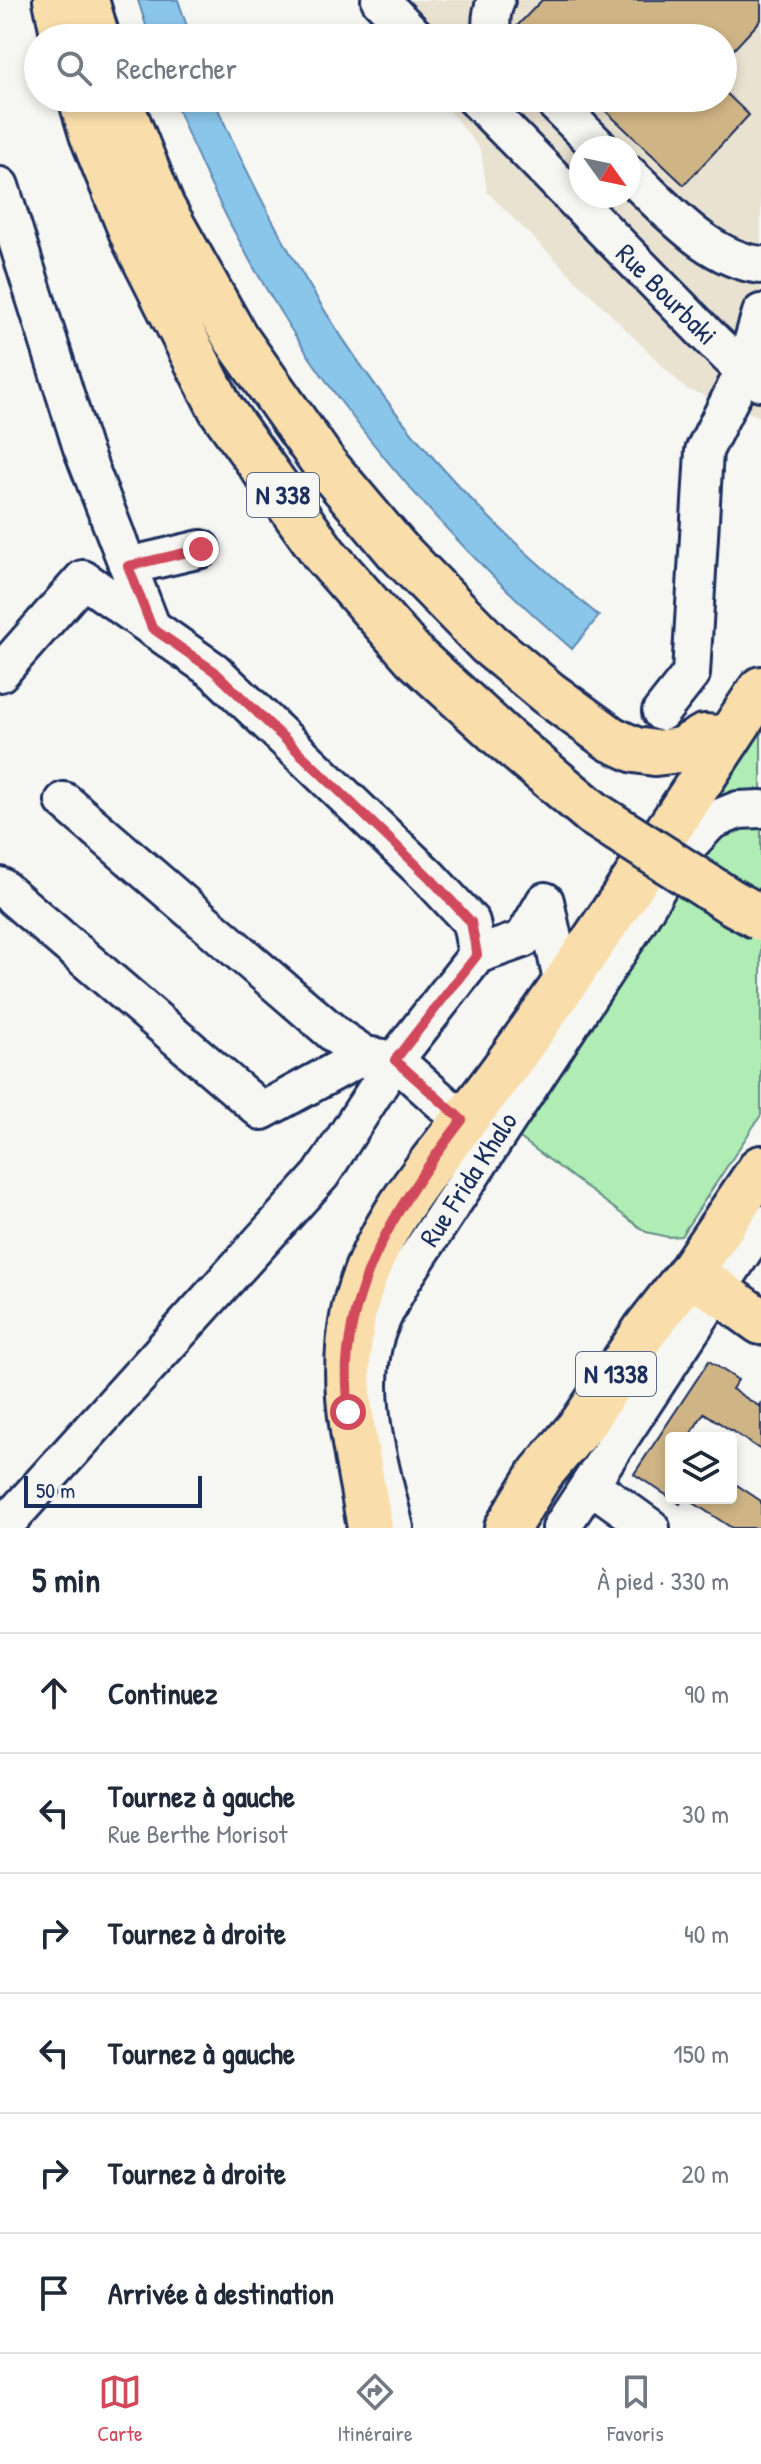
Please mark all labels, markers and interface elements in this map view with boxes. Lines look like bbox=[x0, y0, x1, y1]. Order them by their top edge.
search box bbox=[24, 24, 737, 112]
icon: search bbox=[52, 46, 96, 90]
text: Rechercher bbox=[116, 48, 237, 88]
north arrow bbox=[569, 136, 641, 208]
street label: Rue Bourbaki bbox=[608, 235, 726, 353]
road number: N 338 bbox=[247, 473, 319, 517]
route end bbox=[183, 531, 219, 567]
street label: Rue Frida Khalo bbox=[410, 1104, 526, 1254]
road number: N 1338 bbox=[576, 1352, 656, 1396]
route start bbox=[330, 1394, 366, 1430]
map controls bbox=[665, 1432, 737, 1504]
button: layers bbox=[665, 1432, 737, 1504]
scale bar bbox=[24, 1472, 202, 1508]
text: 50 m bbox=[36, 1475, 75, 1505]
text: 5 min bbox=[32, 1557, 100, 1603]
text: À pied · 330 m bbox=[597, 1563, 729, 1598]
icon: ahead bbox=[32, 1671, 76, 1715]
text: Continuez bbox=[108, 1673, 217, 1713]
text: 90 m bbox=[684, 1676, 729, 1711]
text: Tournez à gauche bbox=[108, 1776, 295, 1816]
icon: left bbox=[32, 1791, 76, 1835]
text: 30 m bbox=[682, 1796, 729, 1831]
text: Rue Berthe Morisot bbox=[108, 1816, 287, 1851]
icon: right bbox=[32, 1911, 76, 1955]
text: Tournez à droite bbox=[108, 1913, 286, 1953]
text: 40 m bbox=[684, 1916, 729, 1951]
icon: left bbox=[32, 2031, 76, 2075]
text: Tournez à gauche bbox=[108, 2033, 295, 2073]
text: 150 m bbox=[673, 2036, 729, 2071]
icon: right bbox=[32, 2151, 76, 2195]
text: Tournez à droite bbox=[108, 2153, 286, 2193]
text: 20 m bbox=[682, 2156, 729, 2191]
icon: arrive bbox=[32, 2271, 76, 2315]
text: Arrivée à destination bbox=[108, 2273, 334, 2313]
tab: Carte bbox=[97, 2370, 143, 2448]
tab: Itinéraire bbox=[337, 2370, 413, 2448]
tab: Favoris bbox=[607, 2370, 664, 2448]

